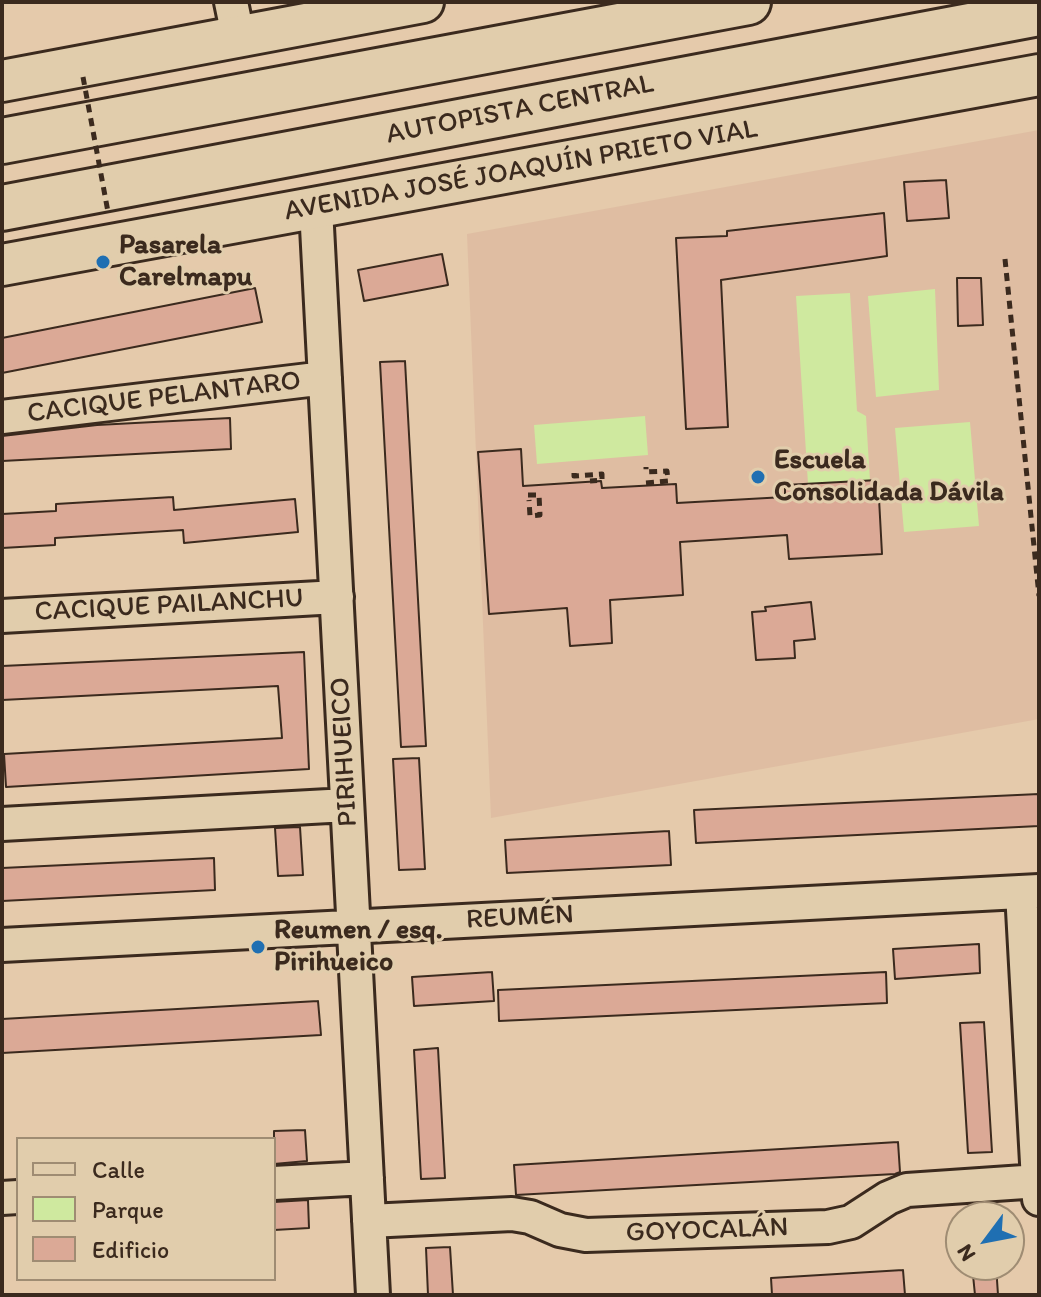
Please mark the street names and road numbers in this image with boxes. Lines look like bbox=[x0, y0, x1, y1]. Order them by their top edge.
street label: AUTOPISTA CENTRAL bbox=[384, 68, 656, 152]
street label: AVENIDA JOSÉ JOAQUÍN PRIETO VIAL bbox=[282, 113, 760, 229]
street label: CACIQUE PELANTARO bbox=[25, 365, 303, 431]
street label: CACIQUE PAILANCHU bbox=[34, 582, 304, 630]
street label: PIRIHUEICO bbox=[324, 676, 366, 828]
street label: REUMÉN bbox=[465, 898, 575, 938]
street label: GOYOCALÁN bbox=[625, 1211, 789, 1251]

